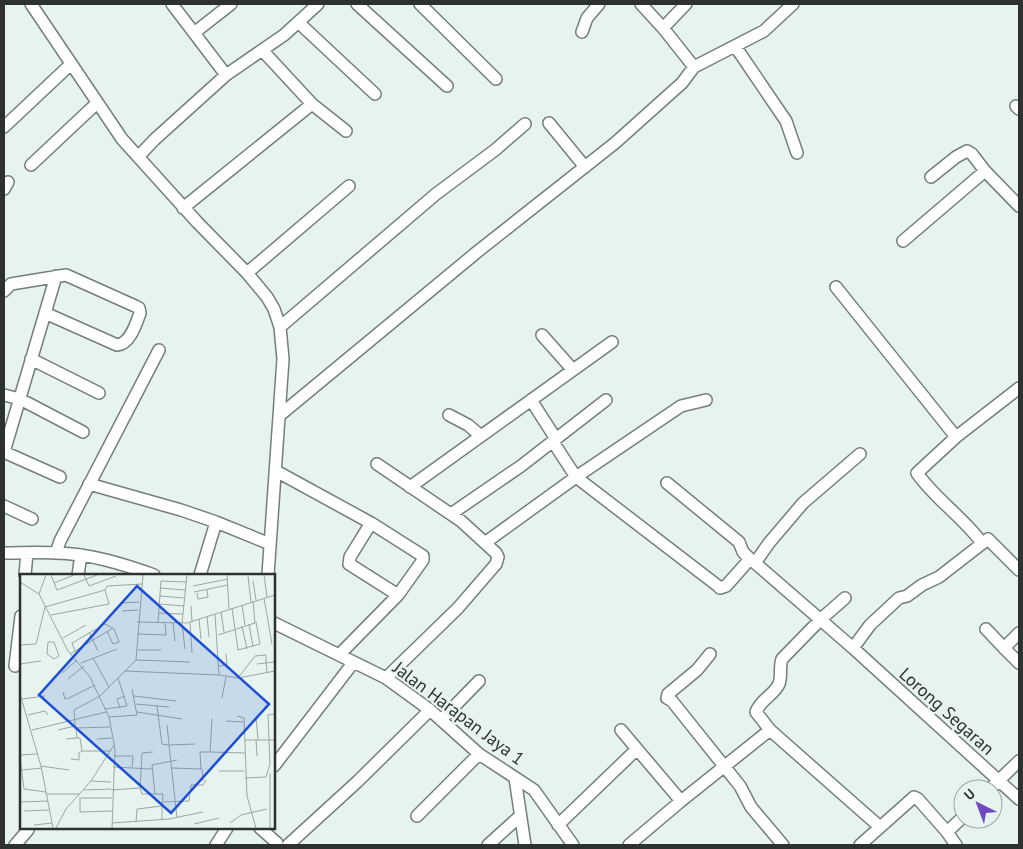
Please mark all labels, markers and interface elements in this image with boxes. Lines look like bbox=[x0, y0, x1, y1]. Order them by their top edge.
inset map bbox=[20, 574, 275, 829]
street label: Jalan Harapan Jaya 1 bbox=[388, 656, 529, 770]
street label: Lorong Segaran bbox=[895, 662, 999, 760]
north arrow bbox=[953, 779, 1003, 829]
text: U bbox=[960, 785, 979, 804]

